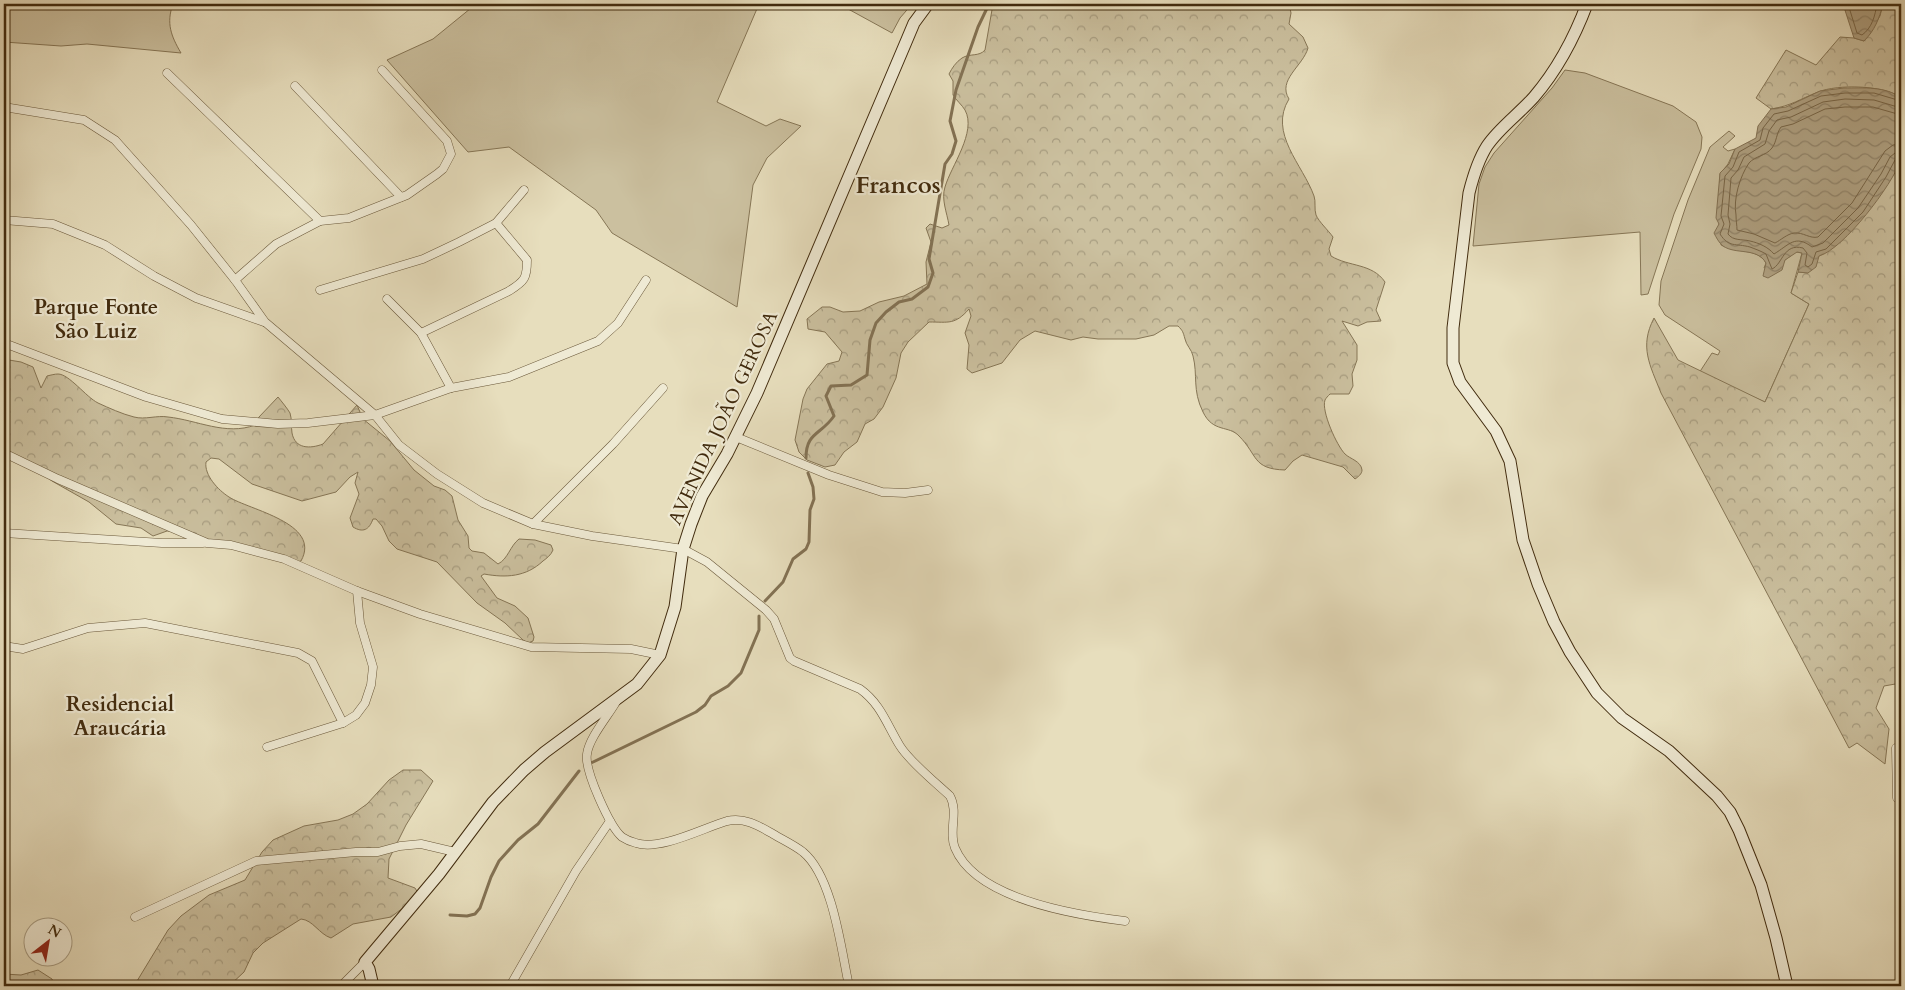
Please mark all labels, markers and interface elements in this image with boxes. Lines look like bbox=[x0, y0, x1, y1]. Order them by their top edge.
district label: Francos bbox=[855, 169, 941, 202]
district label: Parque Fonte São Luiz bbox=[34, 293, 158, 346]
street label: AVENIDA JOÃO GEROSA bbox=[662, 306, 784, 529]
district label: Residencial Araucária bbox=[66, 690, 174, 743]
north arrow bbox=[22, 918, 72, 968]
text: N bbox=[44, 920, 65, 943]

